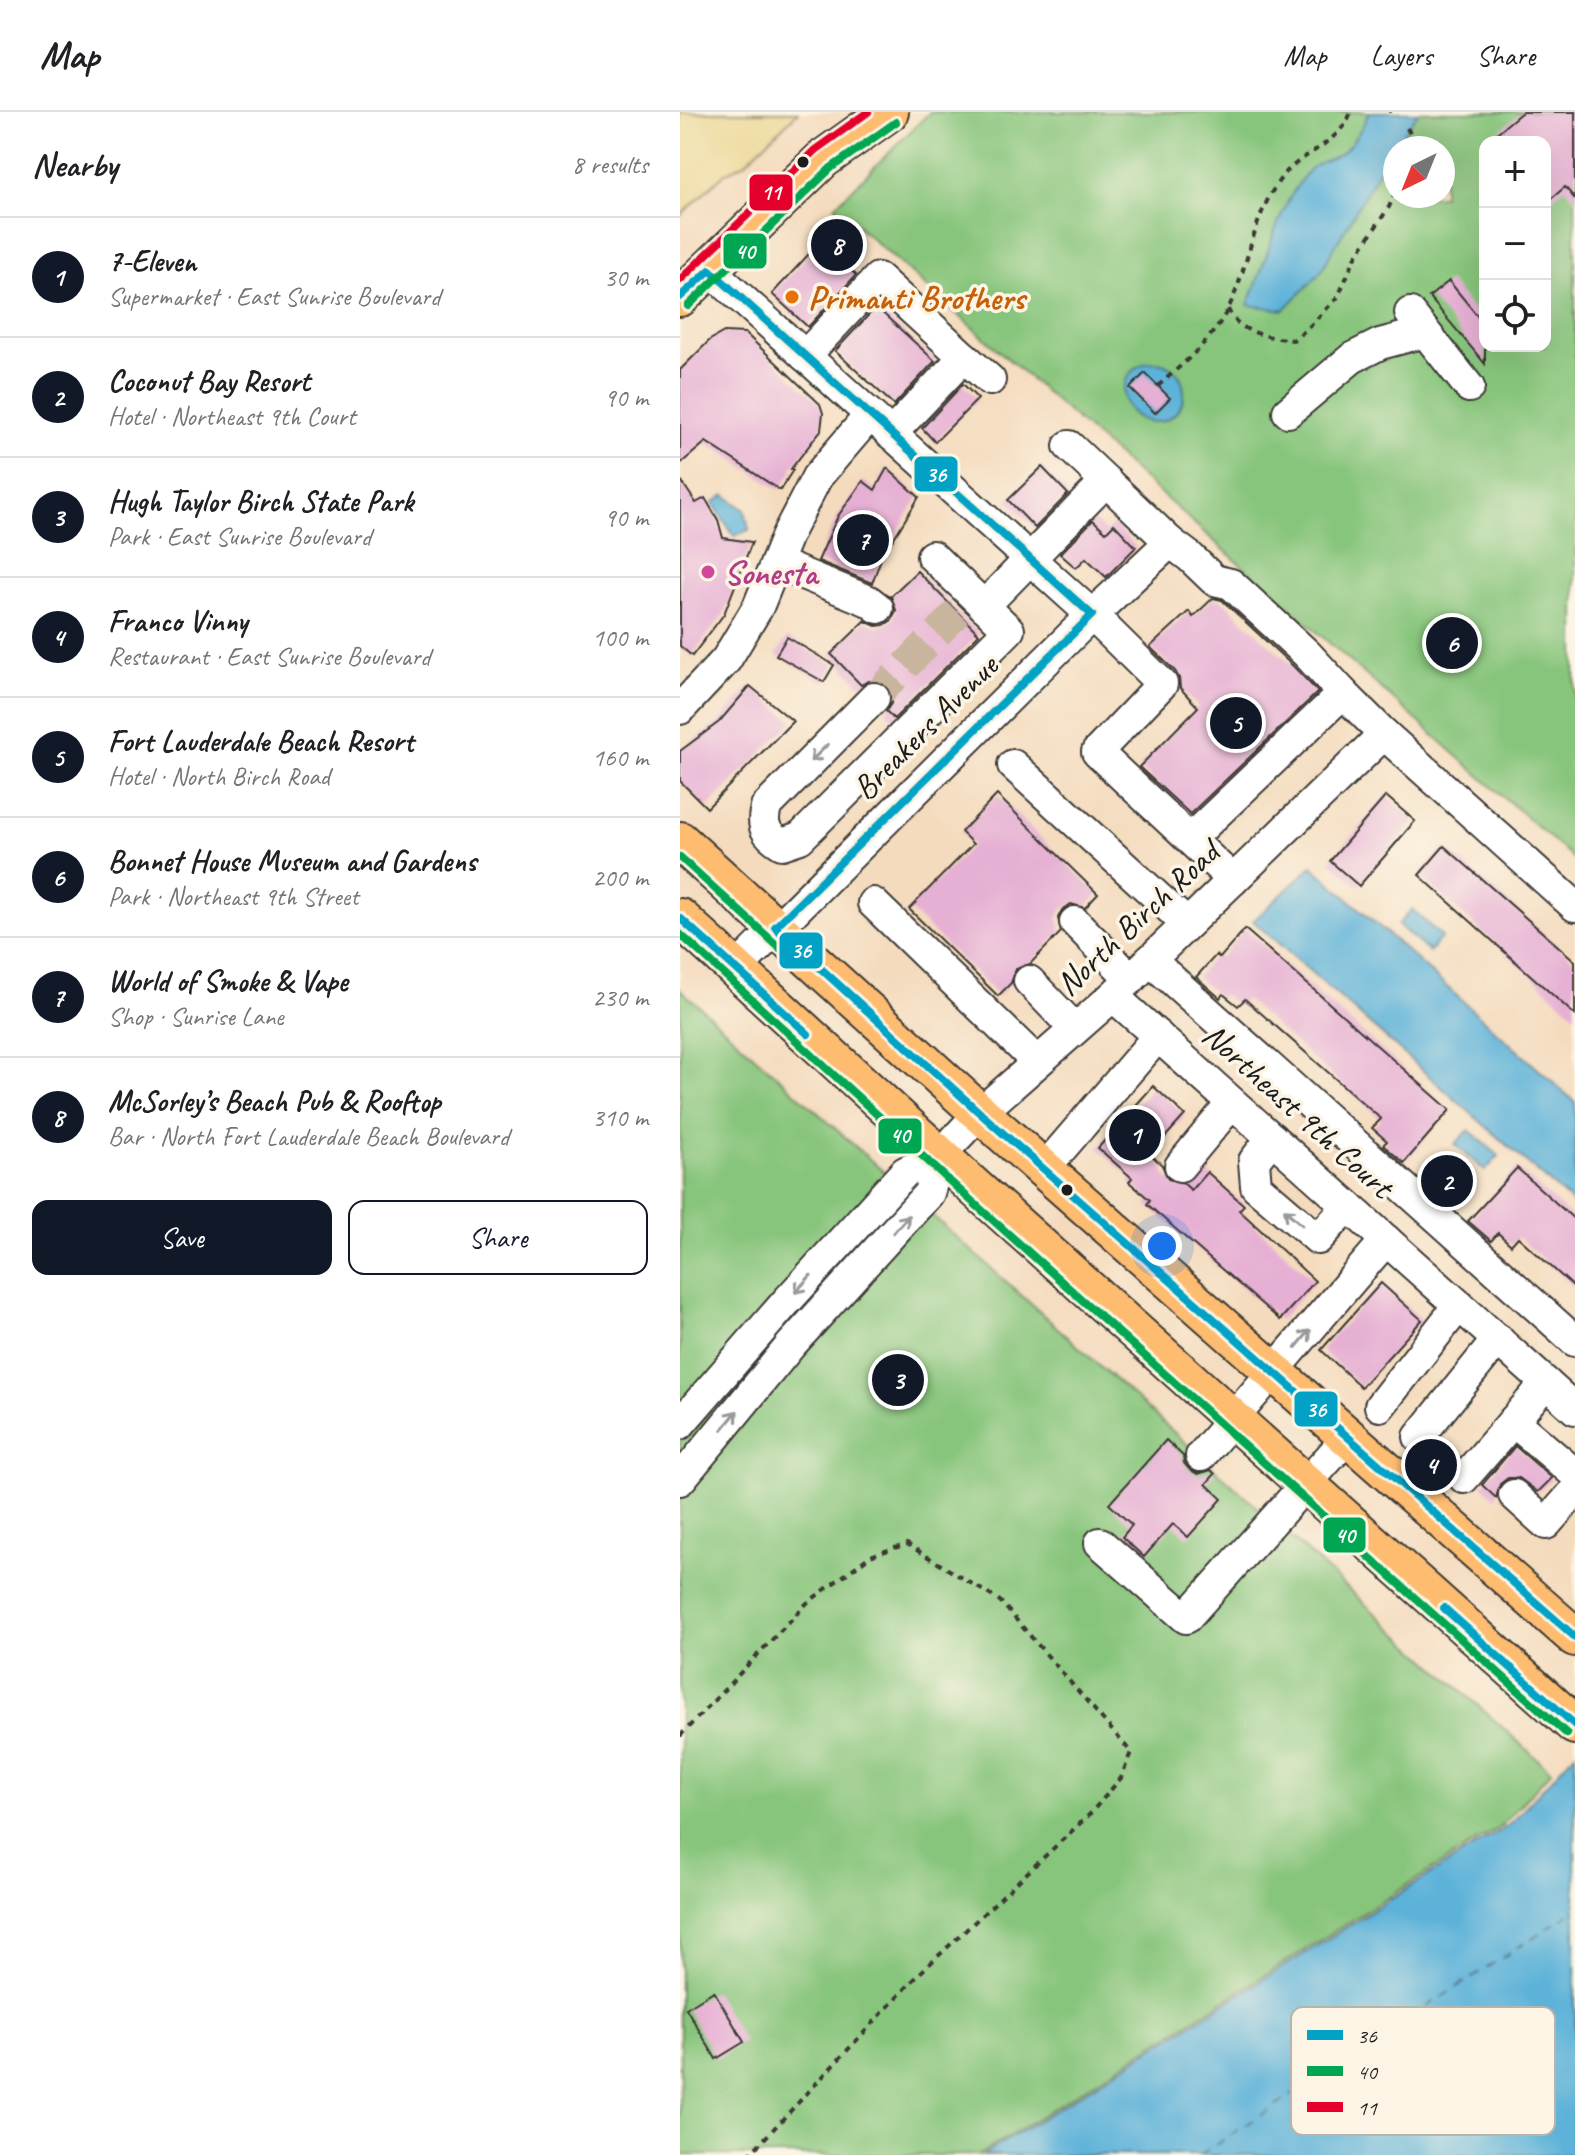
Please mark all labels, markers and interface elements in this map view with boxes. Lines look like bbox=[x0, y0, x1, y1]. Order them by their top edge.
text: Map bbox=[40, 32, 99, 79]
text: Map bbox=[1284, 38, 1327, 73]
text: Layers bbox=[1371, 38, 1432, 73]
text: Share bbox=[1476, 38, 1535, 73]
north arrow bbox=[1383, 136, 1455, 208]
map controls bbox=[1479, 136, 1551, 352]
button: + bbox=[1479, 136, 1551, 208]
text: Nearby bbox=[32, 143, 118, 186]
text: 8 results bbox=[572, 148, 648, 181]
unlabelled marker bbox=[795, 154, 811, 170]
line badge: 11 bbox=[748, 173, 794, 212]
text: 11 bbox=[761, 179, 783, 207]
button: − bbox=[1479, 208, 1551, 280]
pin: 8 bbox=[811, 215, 863, 275]
line badge: 40 bbox=[722, 232, 768, 270]
text: 40 bbox=[735, 238, 757, 266]
text: 7-Eleven bbox=[108, 242, 196, 280]
text: 1 bbox=[52, 261, 64, 294]
text: 30 m bbox=[604, 261, 648, 294]
place label: Primanti Brothers bbox=[808, 276, 1028, 319]
text: Supermarket · East Sunrise Boulevard bbox=[108, 280, 440, 313]
button: locate bbox=[1479, 280, 1551, 352]
marker: Primanti Brothers bbox=[783, 288, 801, 306]
text: Coconut Bay Resort bbox=[108, 362, 310, 400]
text: 2 bbox=[52, 381, 64, 414]
text: 90 m bbox=[604, 381, 648, 414]
text: Hotel · Northeast 9th Court bbox=[108, 400, 356, 433]
line badge: 36 bbox=[913, 455, 959, 493]
text: 36 bbox=[926, 461, 948, 489]
text: Hugh Taylor Birch State Park bbox=[108, 482, 413, 520]
text: 3 bbox=[52, 501, 64, 534]
text: 90 m bbox=[604, 501, 648, 534]
pin: 7 bbox=[837, 510, 889, 570]
text: Park · East Sunrise Boulevard bbox=[108, 520, 371, 553]
place label: Sonesta bbox=[724, 551, 820, 594]
marker: Sonesta bbox=[699, 563, 717, 581]
text: Franco Vinny bbox=[108, 602, 247, 640]
pin: 6 bbox=[1426, 613, 1478, 673]
text: 4 bbox=[52, 621, 64, 654]
text: 100 m bbox=[592, 621, 648, 654]
text: Restaurant · East Sunrise Boulevard bbox=[108, 640, 431, 673]
street label: Breakers Avenue bbox=[843, 644, 1008, 809]
pin: 5 bbox=[1210, 693, 1262, 753]
text: Fort Lauderdale Beach Resort bbox=[108, 722, 413, 760]
text: 5 bbox=[52, 741, 64, 774]
text: 160 m bbox=[592, 741, 648, 774]
one-way arrow bbox=[810, 743, 829, 762]
text: Hotel · North Birch Road bbox=[108, 760, 330, 793]
street label: North Birch Road bbox=[1046, 828, 1231, 1005]
text: Bonnet House Museum and Gardens bbox=[108, 842, 476, 880]
text: 6 bbox=[52, 861, 64, 894]
text: 200 m bbox=[592, 861, 648, 894]
text: Park · Northeast 9th Street bbox=[108, 880, 359, 913]
line badge: 36 bbox=[778, 931, 824, 970]
text: 36 bbox=[791, 937, 813, 965]
text: World of Smoke & Vape bbox=[108, 962, 348, 1000]
text: 7 bbox=[52, 981, 64, 1014]
text: 230 m bbox=[592, 981, 648, 1014]
text: Shop · Sunrise Lane bbox=[108, 1000, 284, 1033]
street label: Northeast 9th Court bbox=[1194, 1013, 1405, 1209]
text: McSorley’s Beach Pub & Rooftop bbox=[108, 1082, 441, 1120]
text: 8 bbox=[52, 1101, 64, 1134]
text: 310 m bbox=[592, 1101, 648, 1134]
pin: 1 bbox=[1109, 1105, 1161, 1165]
line badge: 40 bbox=[877, 1117, 923, 1155]
text: Bar · North Fort Lauderdale Beach Boulevard bbox=[108, 1120, 509, 1153]
text: 40 bbox=[890, 1122, 912, 1150]
pin: 2 bbox=[1421, 1151, 1473, 1211]
unlabelled marker bbox=[1059, 1182, 1075, 1198]
button: Save bbox=[32, 1200, 332, 1275]
button: Share bbox=[348, 1200, 648, 1275]
one-way arrow bbox=[1283, 1208, 1303, 1226]
one-way arrow bbox=[892, 1215, 910, 1235]
your location bbox=[1142, 1226, 1182, 1266]
one-way arrow bbox=[793, 1274, 812, 1294]
one-way arrow bbox=[1294, 1329, 1312, 1350]
pin: 3 bbox=[872, 1350, 924, 1410]
line badge: 36 bbox=[1293, 1390, 1339, 1428]
text: 36 bbox=[1306, 1396, 1328, 1424]
one-way arrow bbox=[722, 1410, 739, 1431]
pin: 4 bbox=[1405, 1435, 1457, 1495]
line badge: 40 bbox=[1322, 1516, 1367, 1554]
text: 40 bbox=[1335, 1522, 1357, 1550]
legend bbox=[1291, 2007, 1555, 2135]
text: 36 bbox=[1357, 2022, 1378, 2050]
text: 40 bbox=[1357, 2058, 1379, 2086]
text: 11 bbox=[1357, 2094, 1378, 2122]

